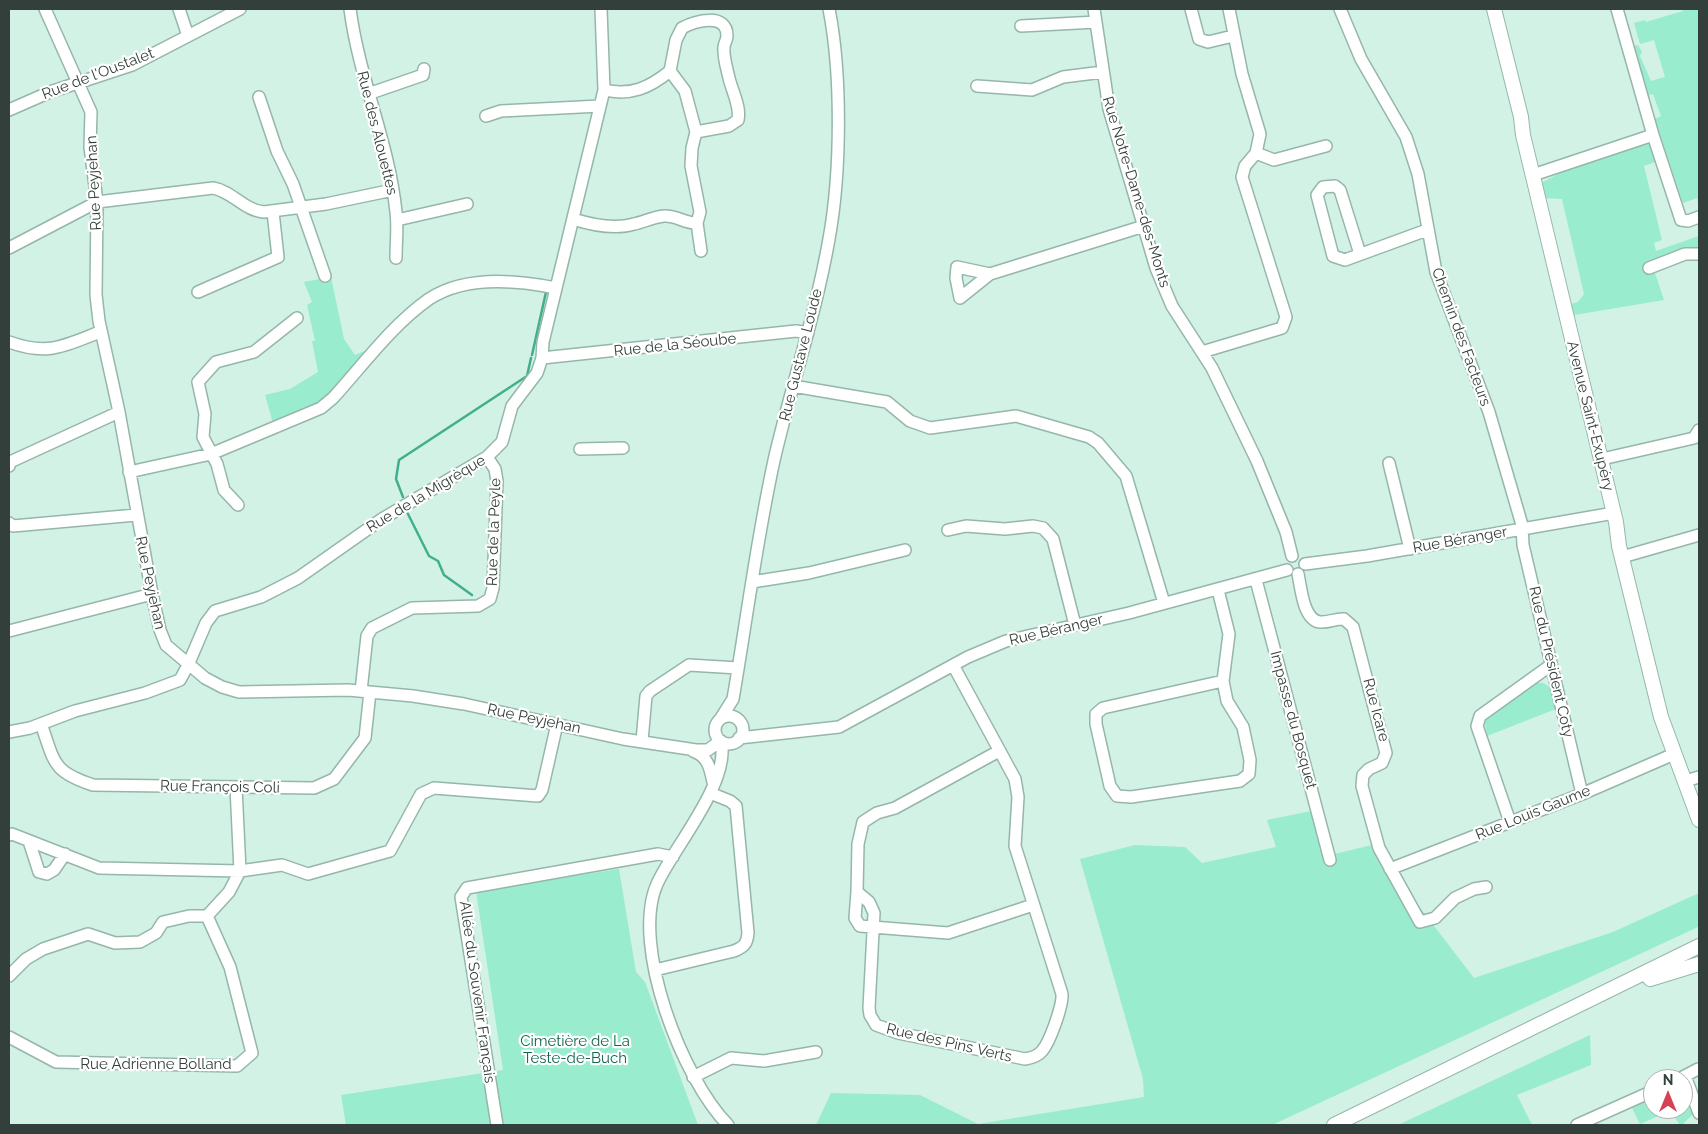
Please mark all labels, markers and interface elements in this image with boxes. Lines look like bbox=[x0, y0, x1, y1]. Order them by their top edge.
street label: Rue de l'Oustalet bbox=[39, 44, 157, 104]
street label: Rue des Alouettes bbox=[353, 69, 401, 197]
street label: Rue Notre-Dame-des-Monts bbox=[1098, 94, 1174, 290]
street label: Rue Peyjehan bbox=[83, 135, 105, 231]
street label: Chemin des Facteurs bbox=[1428, 265, 1494, 409]
street label: Rue Gustave Loude bbox=[776, 287, 826, 423]
street label: Rue de la Séoube bbox=[613, 330, 737, 360]
street label: Avenue Saint-Exupéry bbox=[1563, 339, 1617, 493]
street label: Rue de la Migrèque bbox=[363, 451, 489, 537]
street label: Rue de la Peyle bbox=[483, 478, 505, 586]
street label: Rue Béranger bbox=[1411, 523, 1509, 557]
street label: Rue Peyjehan bbox=[131, 535, 169, 631]
street label: Rue du Président Coty bbox=[1525, 585, 1577, 739]
street label: Rue Béranger bbox=[1007, 610, 1105, 650]
street label: Impasse du Bosquet bbox=[1266, 649, 1320, 791]
street label: Rue Icare bbox=[1359, 676, 1393, 744]
street label: Rue Peyjehan bbox=[486, 700, 582, 738]
street label: Rue François Coli bbox=[160, 777, 280, 797]
street label: Rue Louis Gaume bbox=[1473, 782, 1593, 844]
street label: Allée du Souvenir Français bbox=[455, 900, 499, 1084]
street label: Rue des Pins Verts bbox=[884, 1020, 1014, 1066]
park label: Cimetière de La Teste-de-Buch bbox=[520, 1032, 630, 1067]
street label: Rue Adrienne Bolland bbox=[80, 1055, 232, 1073]
north arrow bbox=[1643, 1069, 1693, 1119]
text: N bbox=[1663, 1072, 1673, 1088]

